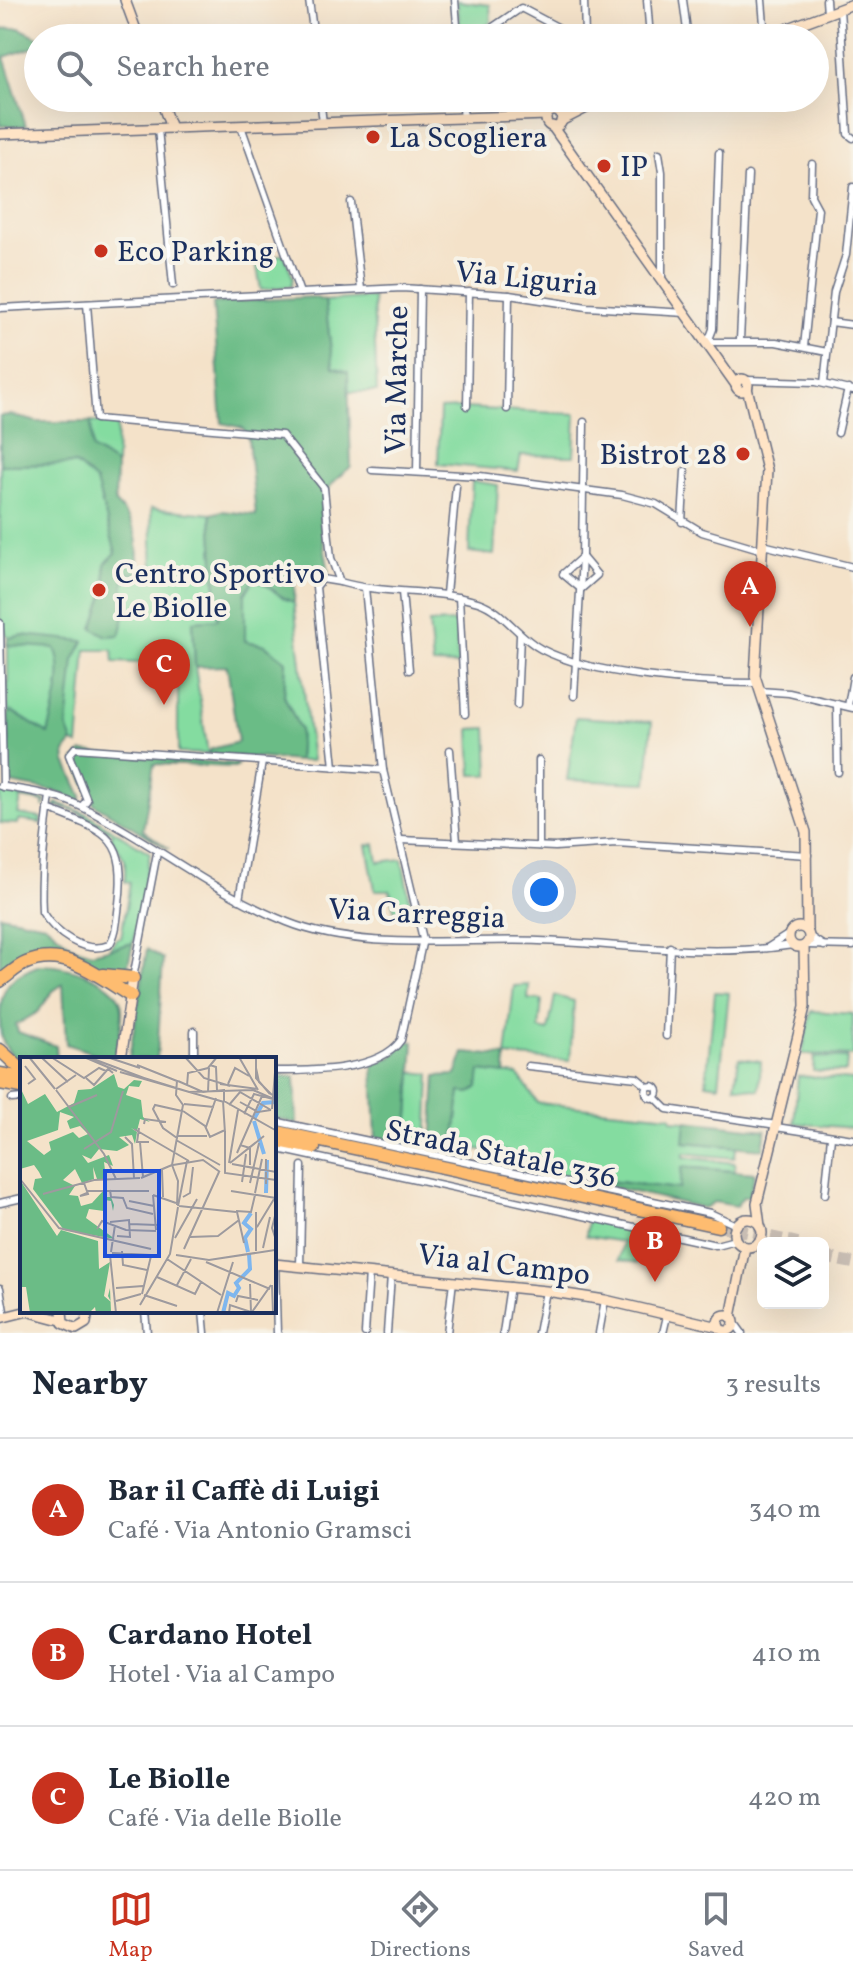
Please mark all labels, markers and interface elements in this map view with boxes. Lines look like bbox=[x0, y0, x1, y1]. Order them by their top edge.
search box bbox=[24, 24, 829, 112]
icon: search bbox=[52, 46, 96, 90]
text: Search here bbox=[116, 47, 270, 89]
place label: La Scogliera bbox=[389, 118, 548, 160]
marker: La Scogliera bbox=[364, 128, 382, 146]
place label: IP bbox=[620, 147, 648, 189]
marker: IP bbox=[595, 157, 613, 175]
place label: Eco Parking bbox=[117, 232, 274, 274]
marker: Eco Parking bbox=[92, 242, 110, 260]
street label: Via Liguria bbox=[453, 252, 600, 308]
street label: Via Marche bbox=[376, 305, 420, 455]
place label: Bistrot 28 bbox=[600, 435, 727, 477]
marker: Bistrot 28 bbox=[734, 445, 752, 463]
place label: Centro Sportivo Le Biolle bbox=[115, 554, 325, 630]
pin: A bbox=[724, 561, 776, 627]
marker: Centro Sportivo Le Biolle bbox=[90, 581, 108, 599]
pin: C bbox=[138, 639, 190, 705]
your location bbox=[524, 872, 564, 912]
street label: Via Carreggia bbox=[327, 889, 507, 941]
inset map bbox=[20, 1057, 276, 1313]
street label: Strada Statale 336 bbox=[382, 1110, 620, 1200]
pin: B bbox=[629, 1216, 681, 1282]
street label: Via al Campo bbox=[415, 1235, 592, 1297]
map controls bbox=[757, 1237, 829, 1309]
button: layers bbox=[757, 1237, 829, 1309]
text: Nearby bbox=[32, 1362, 148, 1409]
text: 3 results bbox=[725, 1367, 821, 1403]
text: Bar il Caffè di Luigi bbox=[108, 1471, 380, 1513]
text: A bbox=[49, 1492, 67, 1528]
text: 340 m bbox=[749, 1492, 821, 1528]
text: Café · Via Antonio Gramsci bbox=[108, 1513, 412, 1549]
text: Cardano Hotel bbox=[108, 1615, 312, 1657]
text: B bbox=[49, 1636, 67, 1672]
text: 410 m bbox=[752, 1636, 821, 1672]
text: Hotel · Via al Campo bbox=[108, 1657, 335, 1693]
text: Le Biolle bbox=[108, 1759, 230, 1801]
text: C bbox=[50, 1780, 66, 1816]
text: 420 m bbox=[748, 1780, 821, 1816]
text: Café · Via delle Biolle bbox=[108, 1801, 342, 1837]
tab: Map bbox=[109, 1887, 153, 1966]
tab: Directions bbox=[370, 1887, 471, 1966]
tab: Saved bbox=[688, 1887, 744, 1966]

